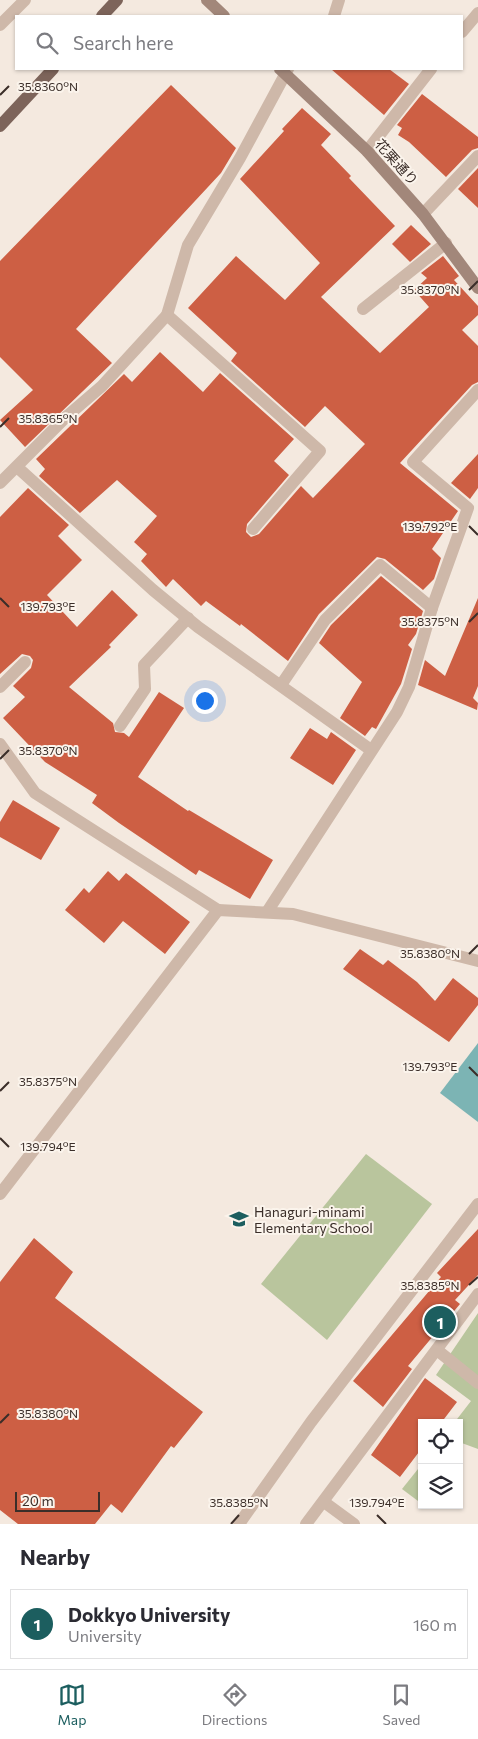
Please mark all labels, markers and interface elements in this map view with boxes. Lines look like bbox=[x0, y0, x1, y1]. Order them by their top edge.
search box bbox=[15, 15, 463, 70]
icon: search bbox=[33, 29, 61, 57]
text: Search here bbox=[73, 31, 173, 54]
text: 35.8360°N bbox=[18, 79, 78, 93]
street label: 花栗通り bbox=[372, 136, 422, 188]
text: 35.8370°N bbox=[400, 282, 460, 296]
text: 35.8365°N bbox=[18, 411, 78, 425]
text: 139.792°E bbox=[403, 519, 457, 533]
text: 139.793°E bbox=[21, 599, 75, 613]
text: 35.8375°N bbox=[401, 614, 459, 628]
your location bbox=[192, 688, 218, 714]
text: 35.8370°N bbox=[18, 743, 78, 757]
text: 35.8380°N bbox=[400, 946, 460, 960]
text: 139.793°E bbox=[403, 1059, 457, 1073]
text: 35.8375°N bbox=[19, 1074, 77, 1088]
text: 139.794°E bbox=[20, 1139, 76, 1153]
place label: Hanaguri-minami Elementary School bbox=[254, 1203, 373, 1236]
school or university icon: Hanaguri-minami Elementary School bbox=[228, 1208, 250, 1230]
text: 35.8385°N bbox=[400, 1278, 460, 1292]
pin: 1 bbox=[424, 1303, 456, 1341]
text: 35.8380°N bbox=[18, 1406, 78, 1420]
map controls bbox=[418, 1419, 463, 1509]
button: locate bbox=[418, 1419, 463, 1464]
button: layers bbox=[418, 1464, 463, 1509]
scale bar bbox=[15, 1489, 100, 1512]
text: 20 m bbox=[22, 1492, 54, 1509]
text: 35.8385°N bbox=[209, 1495, 269, 1509]
text: 139.794°E bbox=[349, 1495, 405, 1509]
text: Nearby bbox=[20, 1544, 90, 1569]
text: Dokkyo University bbox=[68, 1603, 230, 1626]
text: 1 bbox=[33, 1615, 41, 1634]
text: 160 m bbox=[413, 1615, 457, 1634]
text: University bbox=[68, 1626, 142, 1645]
tab: Map bbox=[58, 1681, 86, 1728]
tab: Directions bbox=[202, 1681, 267, 1728]
tab: Saved bbox=[383, 1681, 420, 1728]

